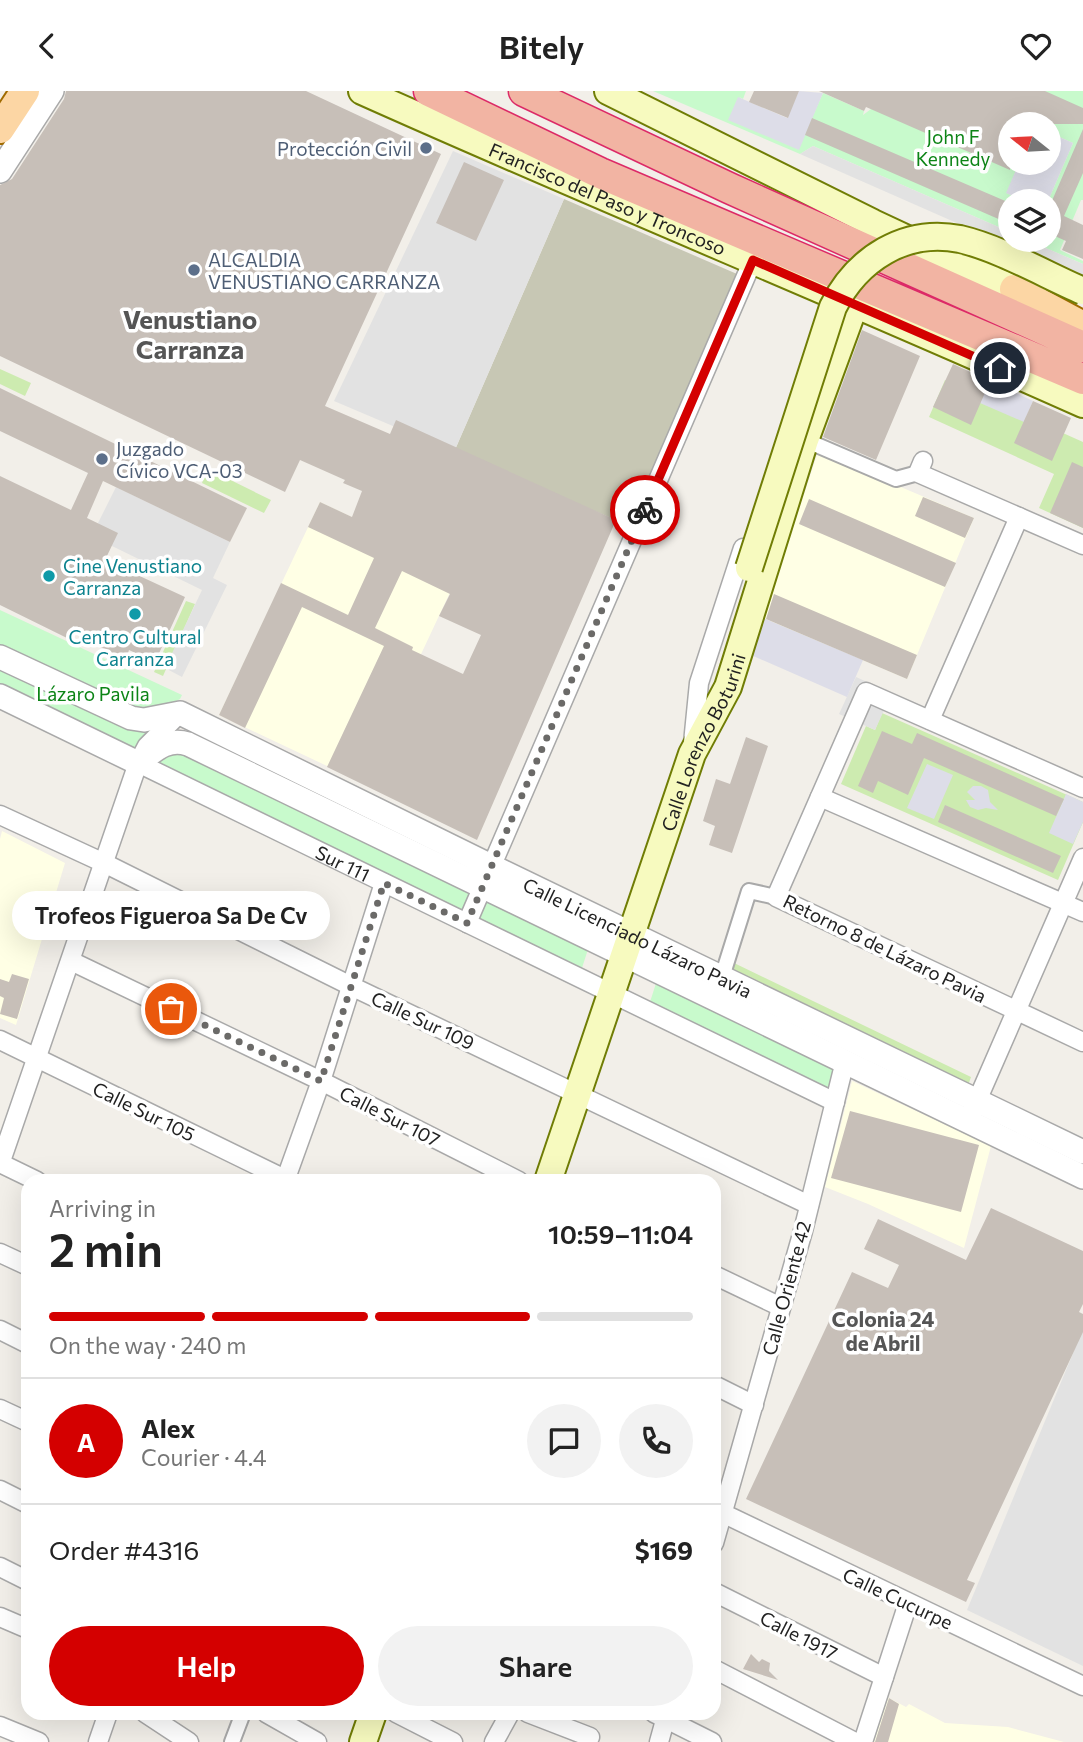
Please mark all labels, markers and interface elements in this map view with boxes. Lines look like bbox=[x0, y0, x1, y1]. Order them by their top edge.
text: Bitely bbox=[499, 26, 584, 66]
icon: back bbox=[28, 27, 66, 65]
icon: heart bbox=[1017, 27, 1055, 65]
north arrow bbox=[998, 112, 1060, 175]
map controls bbox=[998, 112, 1061, 252]
park label: John F Kennedy bbox=[916, 125, 991, 170]
place label: Protección Civil bbox=[277, 137, 412, 160]
street label: Francisco del Paso y Troncoso bbox=[486, 137, 730, 259]
marker: Protección Civil bbox=[418, 140, 434, 156]
button: layers bbox=[998, 189, 1061, 252]
place label: ALCALDIA VENUSTIANO CARRANZA bbox=[208, 248, 440, 293]
marker: ALCALDIA VENUSTIANO CARRANZA bbox=[186, 262, 202, 278]
district label: Venustiano Carranza bbox=[123, 303, 257, 364]
pin bbox=[970, 338, 1030, 398]
icon: home bbox=[981, 349, 1019, 387]
place label: Juzgado Cívico VCA-03 bbox=[116, 437, 243, 482]
marker: Juzgado Cívico VCA-03 bbox=[94, 451, 110, 467]
courier bbox=[610, 475, 680, 545]
icon: bike bbox=[626, 491, 664, 529]
place label: Cine Venustiano Carranza bbox=[63, 554, 202, 599]
marker: Cine Venustiano Carranza bbox=[41, 568, 57, 584]
marker: Centro Cultural Carranza bbox=[127, 606, 143, 622]
place label: Centro Cultural Carranza bbox=[69, 625, 202, 670]
street label: Calle Lorenzo Boturini bbox=[655, 650, 749, 834]
park label: Lázaro Pavila bbox=[36, 682, 150, 705]
street label: Sur 111 bbox=[312, 840, 374, 886]
street label: Calle Licenciado Lázaro Pavia bbox=[520, 872, 756, 1002]
street label: Retorno 8 de Lázaro Pavia bbox=[780, 889, 990, 1007]
callout: Trofeos Figueroa Sa De Cv bbox=[12, 890, 330, 939]
text: Trofeos Figueroa Sa De Cv bbox=[34, 901, 308, 929]
pin bbox=[141, 979, 201, 1039]
street label: Calle Sur 109 bbox=[368, 986, 478, 1054]
icon: bag bbox=[152, 990, 190, 1028]
street label: Calle Sur 105 bbox=[89, 1076, 199, 1146]
street label: Calle Sur 107 bbox=[336, 1081, 444, 1151]
text: Arriving in bbox=[49, 1194, 156, 1222]
text: 10:59–11:04 bbox=[548, 1218, 693, 1249]
street label: Calle Oriente 42 bbox=[757, 1218, 815, 1358]
text: 2 min bbox=[49, 1220, 163, 1276]
district label: Colonia 24 de Abril bbox=[832, 1306, 935, 1355]
text: On the way · 240 m bbox=[49, 1331, 246, 1359]
button: chat bbox=[527, 1404, 601, 1478]
button: phone bbox=[619, 1404, 693, 1478]
text: Alex bbox=[141, 1412, 195, 1443]
text: A bbox=[77, 1426, 95, 1457]
text: Courier · 4.4 bbox=[141, 1443, 267, 1471]
text: Order #4316 bbox=[49, 1534, 199, 1565]
text: $169 bbox=[635, 1534, 693, 1565]
street label: Calle Cucurpe bbox=[839, 1562, 957, 1634]
street label: Calle 1917 bbox=[756, 1606, 842, 1664]
button: Help bbox=[49, 1626, 364, 1706]
button: Share bbox=[378, 1626, 693, 1706]

